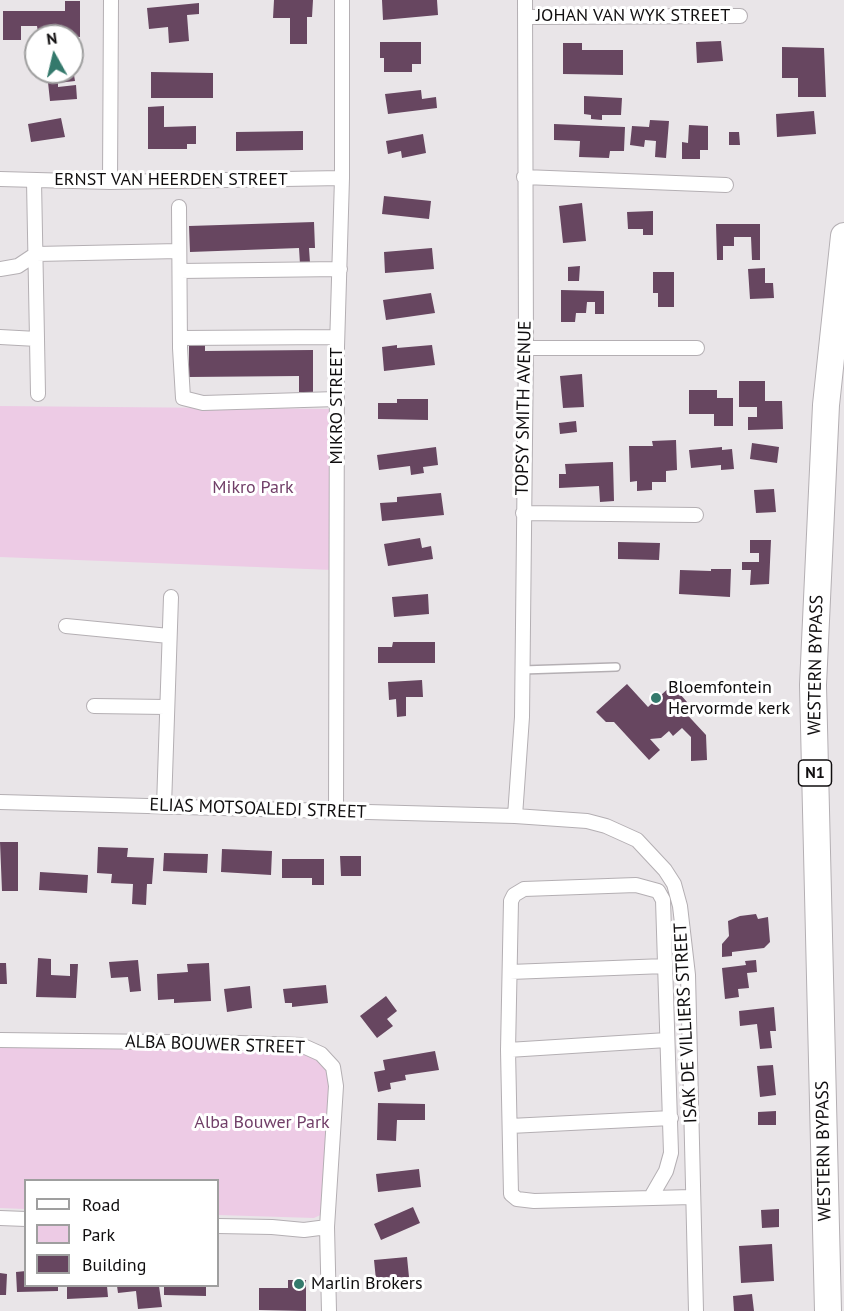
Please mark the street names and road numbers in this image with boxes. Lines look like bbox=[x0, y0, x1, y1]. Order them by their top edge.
street label: JOHAN VAN WYK STREET bbox=[536, 5, 730, 27]
street label: ERNST VAN HEERDEN STREET bbox=[54, 169, 288, 191]
street label: TOPSY SMITH AVENUE bbox=[512, 320, 536, 496]
street label: MIKRO STREET bbox=[326, 347, 348, 465]
street label: WESTERN BYPASS bbox=[804, 595, 828, 735]
road number: N1 bbox=[798, 760, 832, 786]
street label: ELIAS MOTSOALEDI STREET bbox=[149, 794, 367, 824]
street label: ISAK DE VILLIERS STREET bbox=[670, 922, 702, 1124]
street label: ALBA BOUWER STREET bbox=[125, 1031, 305, 1059]
street label: WESTERN BYPASS bbox=[812, 1081, 836, 1221]

